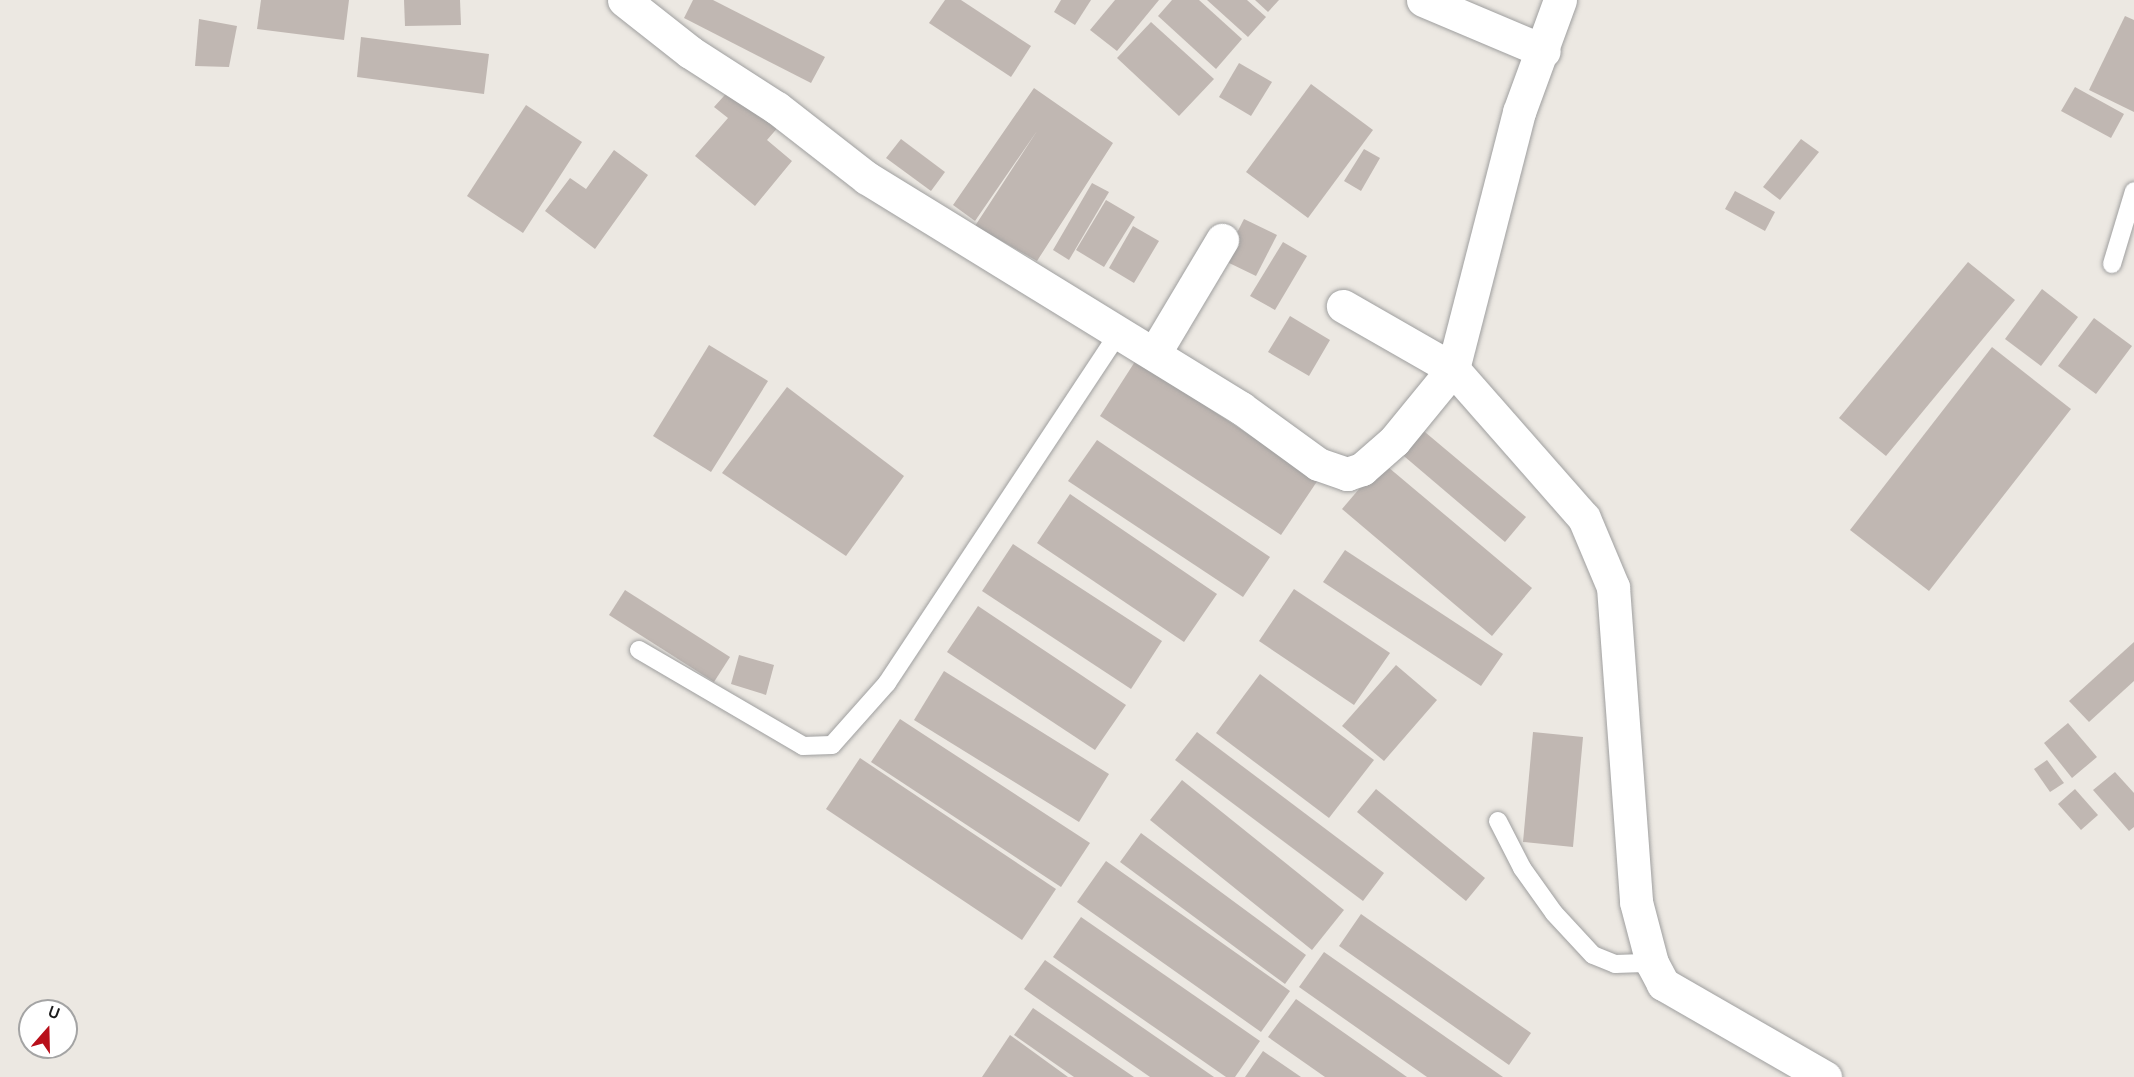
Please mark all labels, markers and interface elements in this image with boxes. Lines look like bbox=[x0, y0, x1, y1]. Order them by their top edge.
north arrow bbox=[18, 999, 78, 1059]
text: U bbox=[45, 1003, 62, 1025]

